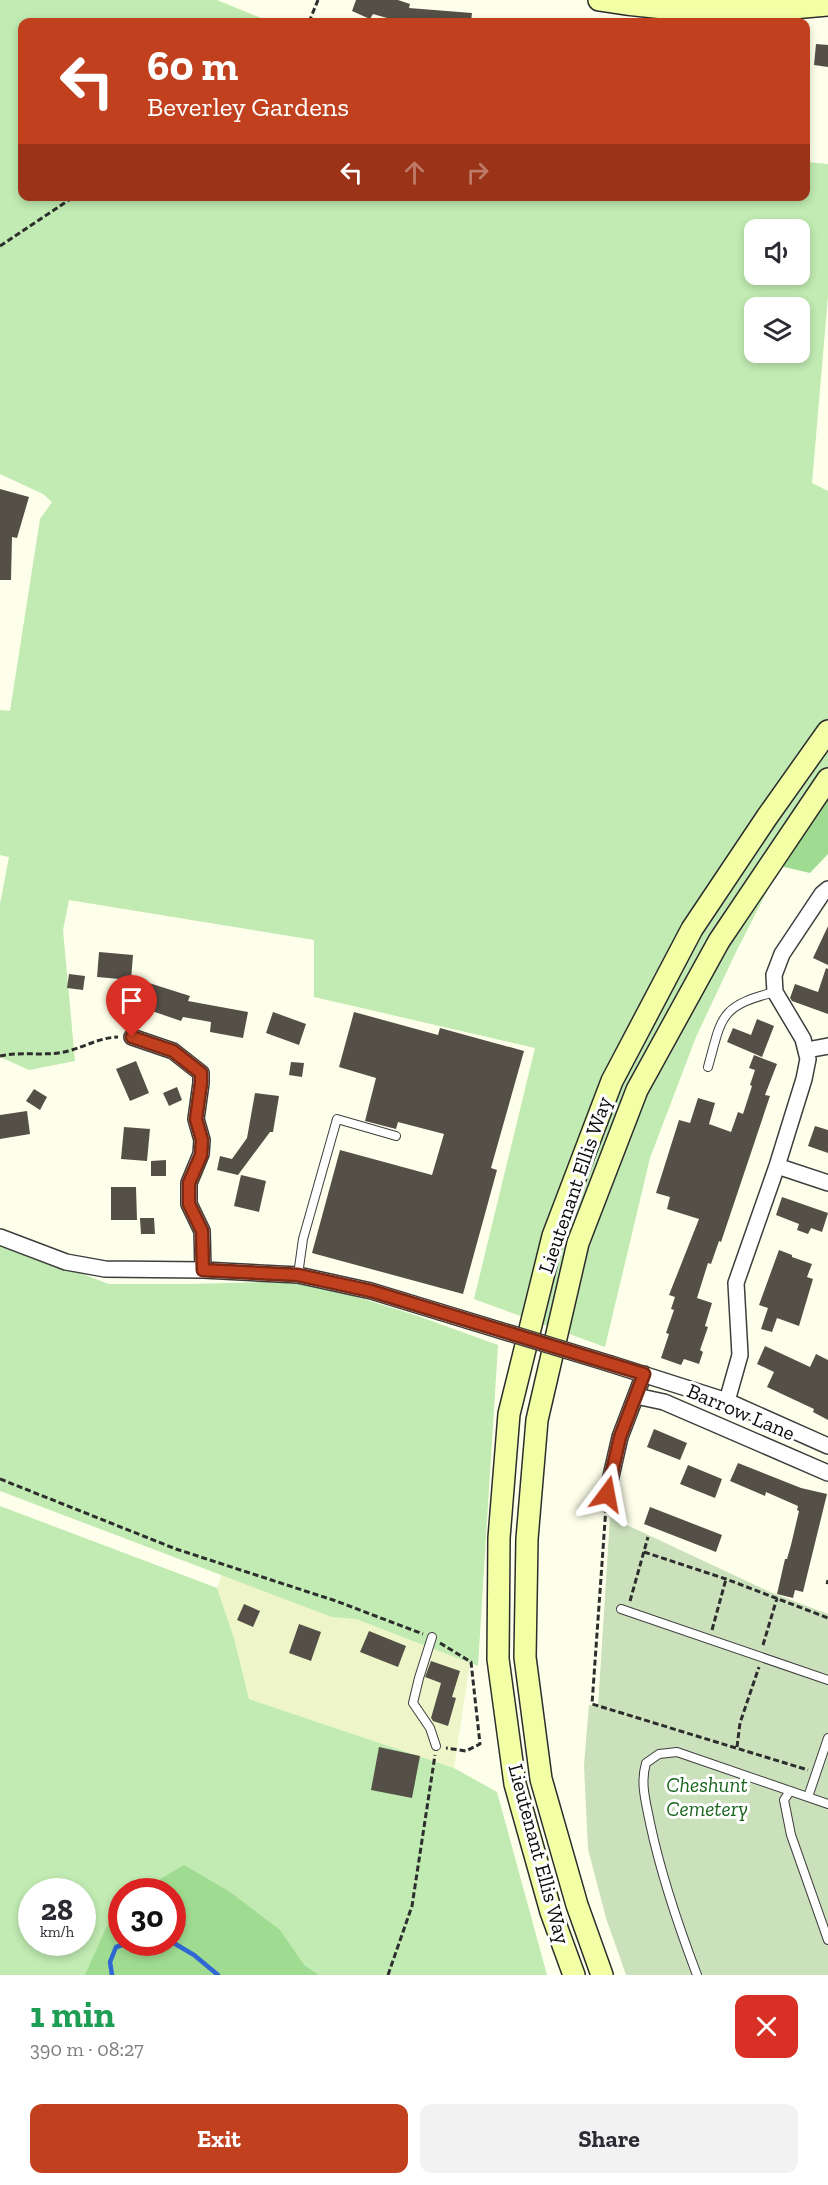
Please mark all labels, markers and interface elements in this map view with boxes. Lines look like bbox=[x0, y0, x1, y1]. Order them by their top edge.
text: 60 m bbox=[147, 40, 238, 91]
icon: left bbox=[48, 42, 126, 120]
text: Beverley Gardens bbox=[147, 91, 349, 123]
icon: left bbox=[335, 156, 368, 189]
icon: ahead bbox=[398, 156, 431, 189]
icon: right bbox=[461, 156, 494, 189]
map controls bbox=[744, 219, 810, 363]
button: sound bbox=[744, 219, 810, 285]
button: layers bbox=[744, 297, 810, 363]
pin bbox=[106, 975, 157, 1037]
icon: arrive bbox=[115, 984, 148, 1017]
street label: Lieutenant Ellis Way bbox=[533, 1093, 617, 1276]
street label: Barrow Lane bbox=[683, 1378, 799, 1446]
position arrow bbox=[575, 1462, 639, 1526]
street label: Lieutenant Ellis Way bbox=[503, 1761, 576, 1947]
park label: Cheshunt Cemetery bbox=[666, 1772, 748, 1821]
speed limit sign: 30 bbox=[108, 1878, 186, 1956]
text: 28 bbox=[41, 1892, 73, 1928]
text: km/h bbox=[40, 1923, 74, 1941]
text: 1 min bbox=[30, 1993, 115, 2036]
button: close bbox=[735, 1995, 798, 2058]
text: 390 m · 08:27 bbox=[30, 2037, 144, 2061]
button: Exit bbox=[30, 2104, 408, 2173]
button: Share bbox=[420, 2104, 798, 2173]

